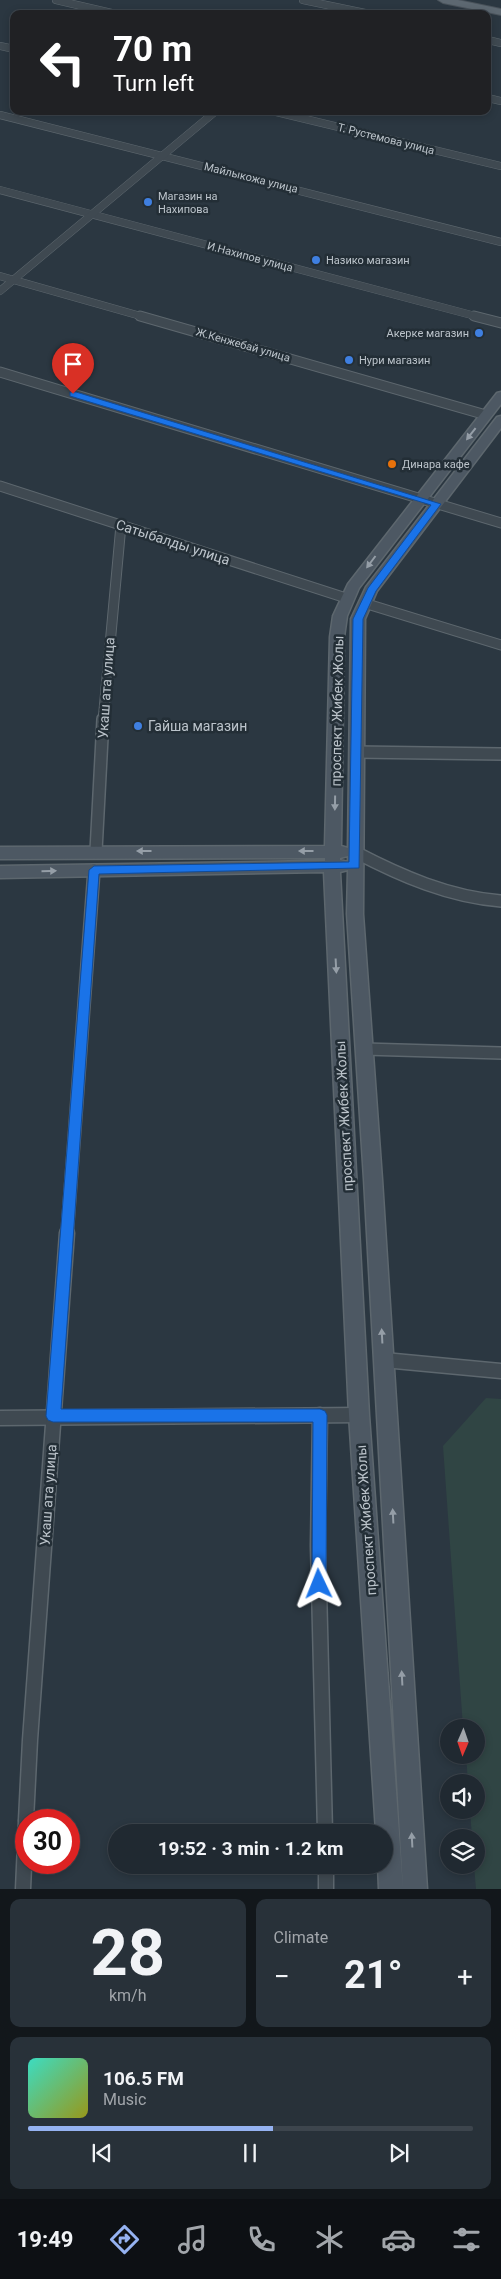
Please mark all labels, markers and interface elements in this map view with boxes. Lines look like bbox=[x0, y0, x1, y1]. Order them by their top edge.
text: 70 m bbox=[113, 29, 192, 70]
icon: left bbox=[30, 30, 95, 95]
text: Turn left bbox=[113, 71, 194, 96]
street label: Т. Рустемова улица bbox=[336, 121, 436, 157]
street label: Майлыкожа улица bbox=[203, 160, 299, 196]
place label: Магазин на Нахипова bbox=[158, 190, 218, 216]
marker: Магазин на Нахипова bbox=[142, 196, 154, 208]
street label: И.Нахипов улица bbox=[206, 239, 294, 275]
marker: Назико магазин bbox=[310, 254, 322, 266]
place label: Назико магазин bbox=[326, 254, 410, 267]
street label: Ж.Кенжебай улица bbox=[194, 325, 292, 365]
place label: Акерке магазин bbox=[387, 327, 469, 340]
marker: Акерке магазин bbox=[473, 327, 485, 339]
pin bbox=[52, 343, 94, 394]
icon: arrive bbox=[59, 350, 87, 378]
marker: Нури магазин bbox=[343, 354, 355, 366]
place label: Нури магазин bbox=[359, 354, 430, 367]
one-way arrow bbox=[465, 427, 476, 440]
marker: Динара кафе bbox=[386, 458, 398, 470]
place label: Динара кафе bbox=[402, 458, 470, 471]
street label: Сатыбалды улица bbox=[114, 516, 232, 568]
one-way arrow bbox=[366, 556, 376, 569]
street label: проспект Жибек Жолы bbox=[328, 635, 346, 787]
street label: Укаш ата улица bbox=[94, 637, 118, 739]
place label: Гайша магазин bbox=[148, 718, 247, 734]
marker: Гайша магазин bbox=[132, 720, 144, 732]
one-way arrow bbox=[331, 795, 339, 811]
one-way arrow bbox=[135, 847, 151, 855]
one-way arrow bbox=[298, 847, 314, 855]
one-way arrow bbox=[41, 867, 57, 875]
one-way arrow bbox=[332, 958, 340, 974]
street label: проспект Жибек Жолы bbox=[332, 1040, 356, 1192]
one-way arrow bbox=[378, 1328, 386, 1344]
street label: Укаш ата улица bbox=[36, 1444, 60, 1546]
street label: проспект Жибек Жолы bbox=[353, 1444, 379, 1596]
one-way arrow bbox=[388, 1508, 396, 1524]
position arrow bbox=[292, 1557, 344, 1609]
one-way arrow bbox=[398, 1670, 406, 1686]
north arrow bbox=[440, 1719, 485, 1764]
map controls bbox=[440, 1719, 485, 1874]
button: sound bbox=[440, 1774, 485, 1819]
speed limit sign: 30 bbox=[15, 1809, 80, 1874]
button: layers bbox=[440, 1829, 485, 1874]
one-way arrow bbox=[407, 1832, 415, 1848]
text: 19:52 · 3 min · 1.2 km bbox=[158, 1837, 343, 1860]
text: 28 bbox=[90, 1915, 165, 1991]
text: Climate bbox=[274, 1928, 328, 1947]
text: 21° bbox=[344, 1953, 403, 1997]
text: − bbox=[274, 1960, 290, 1993]
text: + bbox=[457, 1960, 473, 1993]
text: km/h bbox=[109, 1986, 147, 2005]
text: 106.5 FM bbox=[103, 2067, 184, 2090]
text: Music bbox=[103, 2090, 146, 2109]
icon: previous bbox=[88, 2139, 116, 2167]
icon: pause bbox=[236, 2139, 264, 2167]
icon: next bbox=[385, 2139, 413, 2167]
icon: directions bbox=[107, 2222, 142, 2257]
icon: music bbox=[175, 2222, 210, 2257]
icon: phone bbox=[244, 2222, 279, 2257]
icon: climate bbox=[312, 2222, 347, 2257]
icon: car bbox=[381, 2222, 416, 2257]
icon: filters bbox=[449, 2222, 484, 2257]
text: 19:49 bbox=[17, 2227, 73, 2252]

